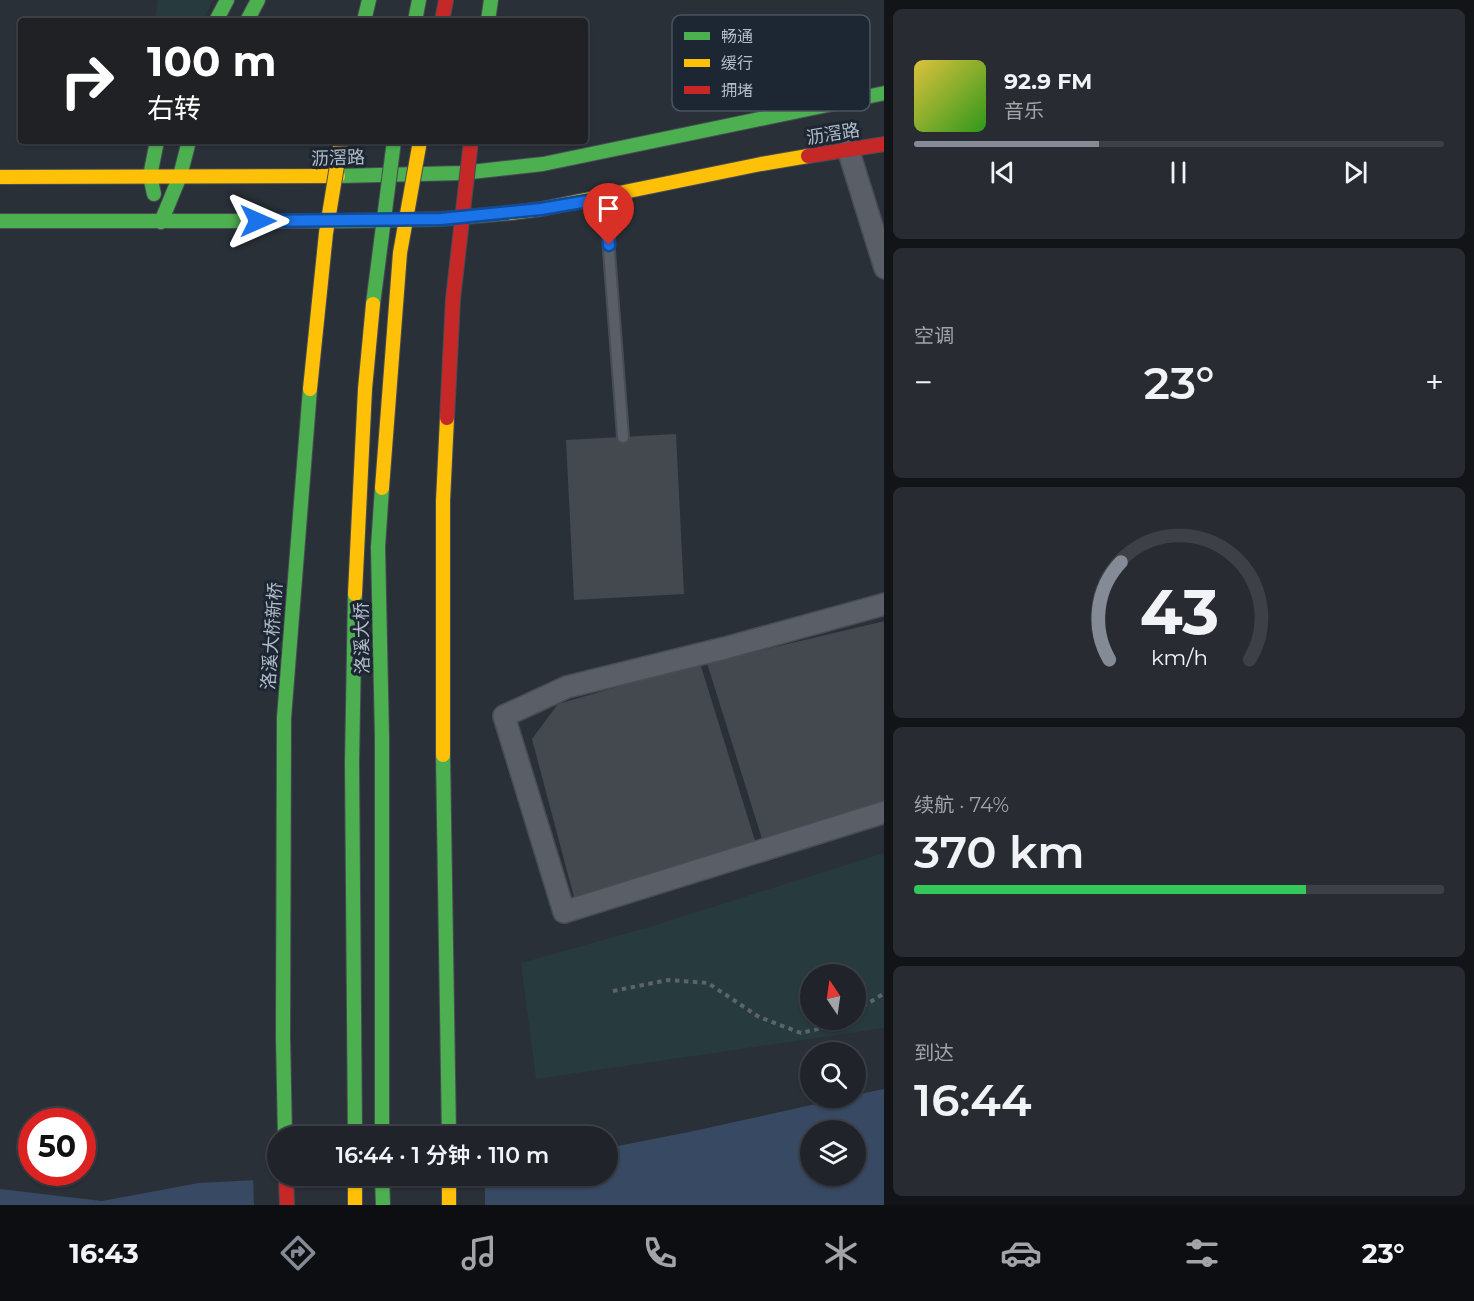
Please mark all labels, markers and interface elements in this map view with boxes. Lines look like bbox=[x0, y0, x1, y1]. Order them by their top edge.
legend bbox=[672, 15, 870, 111]
text: 畅通 bbox=[721, 27, 753, 46]
text: 100 m bbox=[147, 35, 276, 87]
icon: right bbox=[48, 42, 126, 120]
text: 缓行 bbox=[721, 54, 753, 73]
text: 92.9 FM bbox=[1004, 68, 1092, 95]
text: 拥堵 bbox=[721, 81, 753, 100]
text: 右转 bbox=[147, 92, 201, 125]
text: 音乐 bbox=[1004, 99, 1044, 123]
street label: 沥滘路 bbox=[805, 119, 861, 149]
street label: 沥滘路 bbox=[311, 146, 365, 170]
icon: previous bbox=[986, 156, 1019, 189]
icon: pause bbox=[1162, 156, 1195, 189]
icon: next bbox=[1339, 156, 1372, 189]
pin bbox=[583, 183, 634, 245]
position arrow bbox=[226, 189, 290, 253]
icon: arrive bbox=[592, 192, 625, 225]
text: 空调 bbox=[914, 324, 954, 348]
text: 23° bbox=[1144, 355, 1214, 410]
text: − bbox=[914, 362, 933, 402]
text: + bbox=[1425, 362, 1444, 402]
text: 43 bbox=[1139, 574, 1219, 650]
street label: 洛溪大桥新桥 bbox=[257, 581, 287, 691]
street label: 洛溪大桥 bbox=[350, 602, 374, 674]
text: km/h bbox=[1150, 644, 1208, 670]
text: 续航 · 74% bbox=[914, 793, 1009, 817]
text: 370 km bbox=[914, 824, 1085, 879]
north arrow bbox=[800, 964, 866, 1030]
map controls bbox=[800, 964, 866, 1186]
text: 到达 bbox=[914, 1041, 954, 1065]
button: search bbox=[800, 1042, 866, 1108]
text: 16:44 bbox=[914, 1072, 1031, 1127]
speed limit sign: 50 bbox=[18, 1108, 96, 1186]
button: layers bbox=[800, 1120, 866, 1186]
text: 16:44 · 1 分钟 · 110 m bbox=[336, 1142, 549, 1169]
icon: directions bbox=[277, 1232, 319, 1274]
icon: music bbox=[458, 1232, 500, 1274]
icon: phone bbox=[639, 1232, 681, 1274]
icon: climate bbox=[820, 1232, 862, 1274]
icon: car bbox=[1000, 1232, 1042, 1274]
icon: filters bbox=[1181, 1232, 1223, 1274]
text: 16:43 bbox=[69, 1237, 139, 1270]
text: 23° bbox=[1362, 1237, 1405, 1270]

